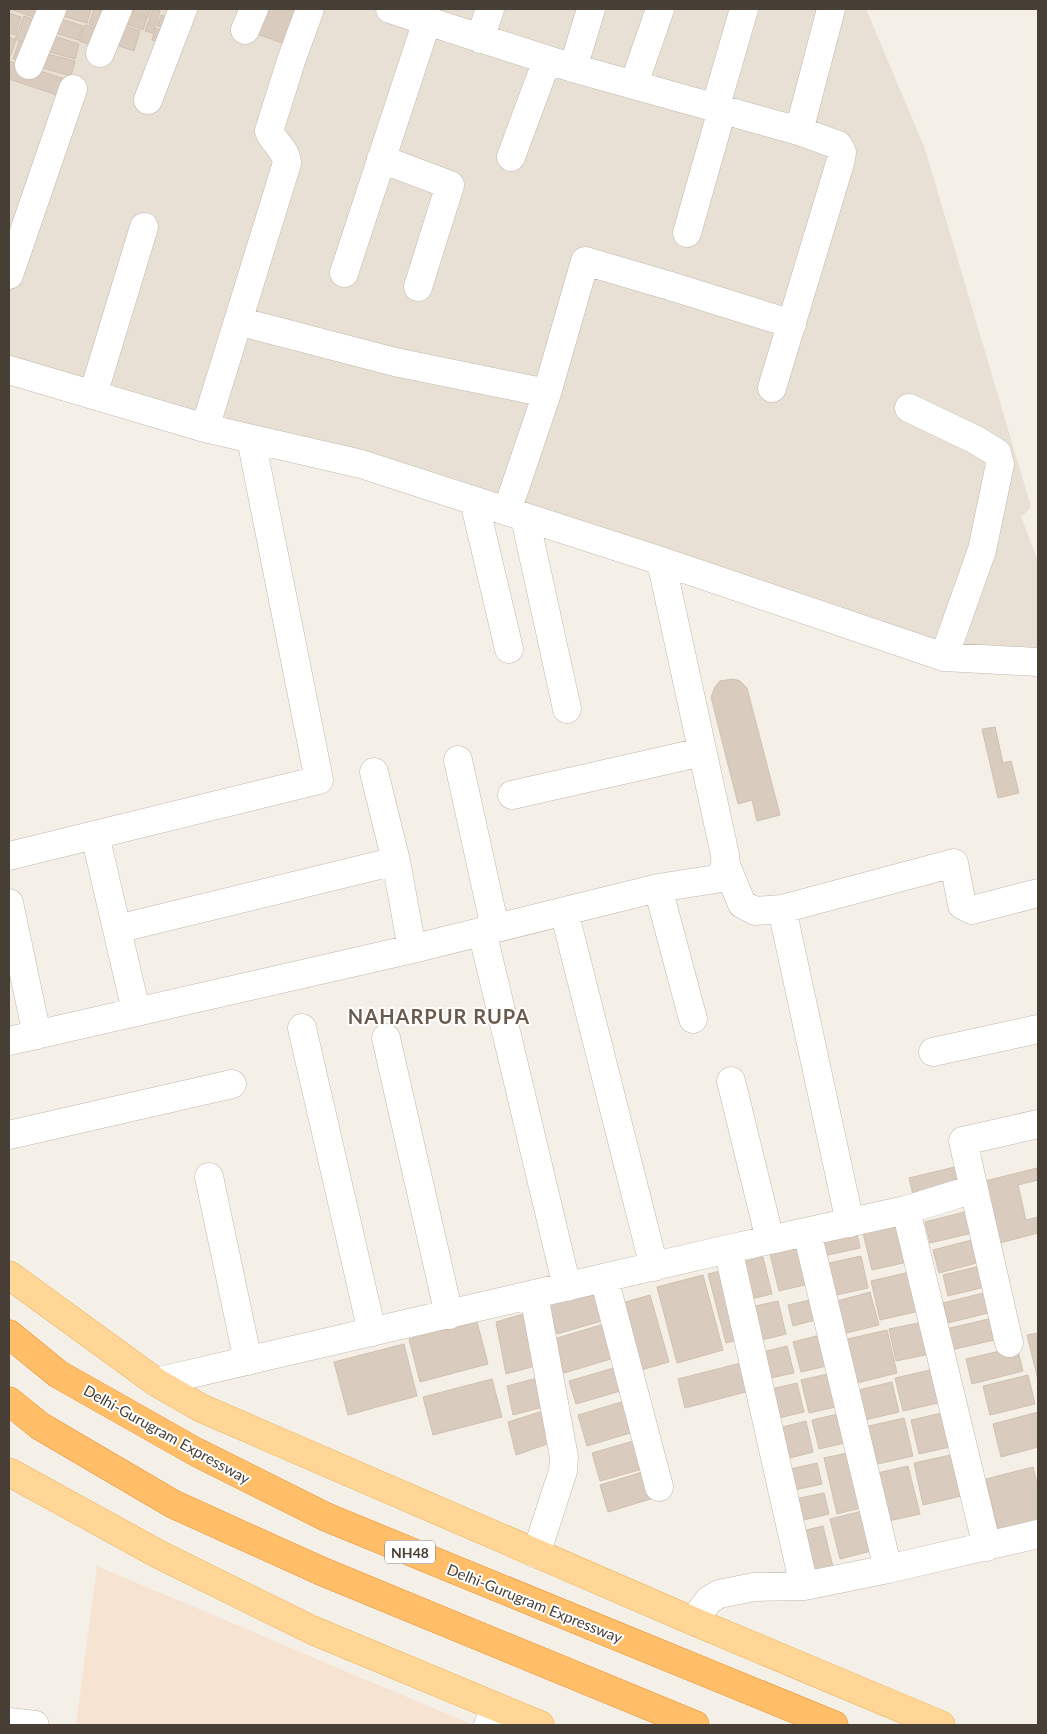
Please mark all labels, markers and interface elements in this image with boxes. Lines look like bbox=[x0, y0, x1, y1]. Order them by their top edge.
district label: NAHARPUR RUPA bbox=[348, 1004, 530, 1028]
street label: Delhi-Gurugram Expressway bbox=[81, 1381, 254, 1487]
road number: NH48 bbox=[385, 1540, 435, 1564]
street label: Delhi-Gurugram Expressway bbox=[445, 1560, 625, 1647]

